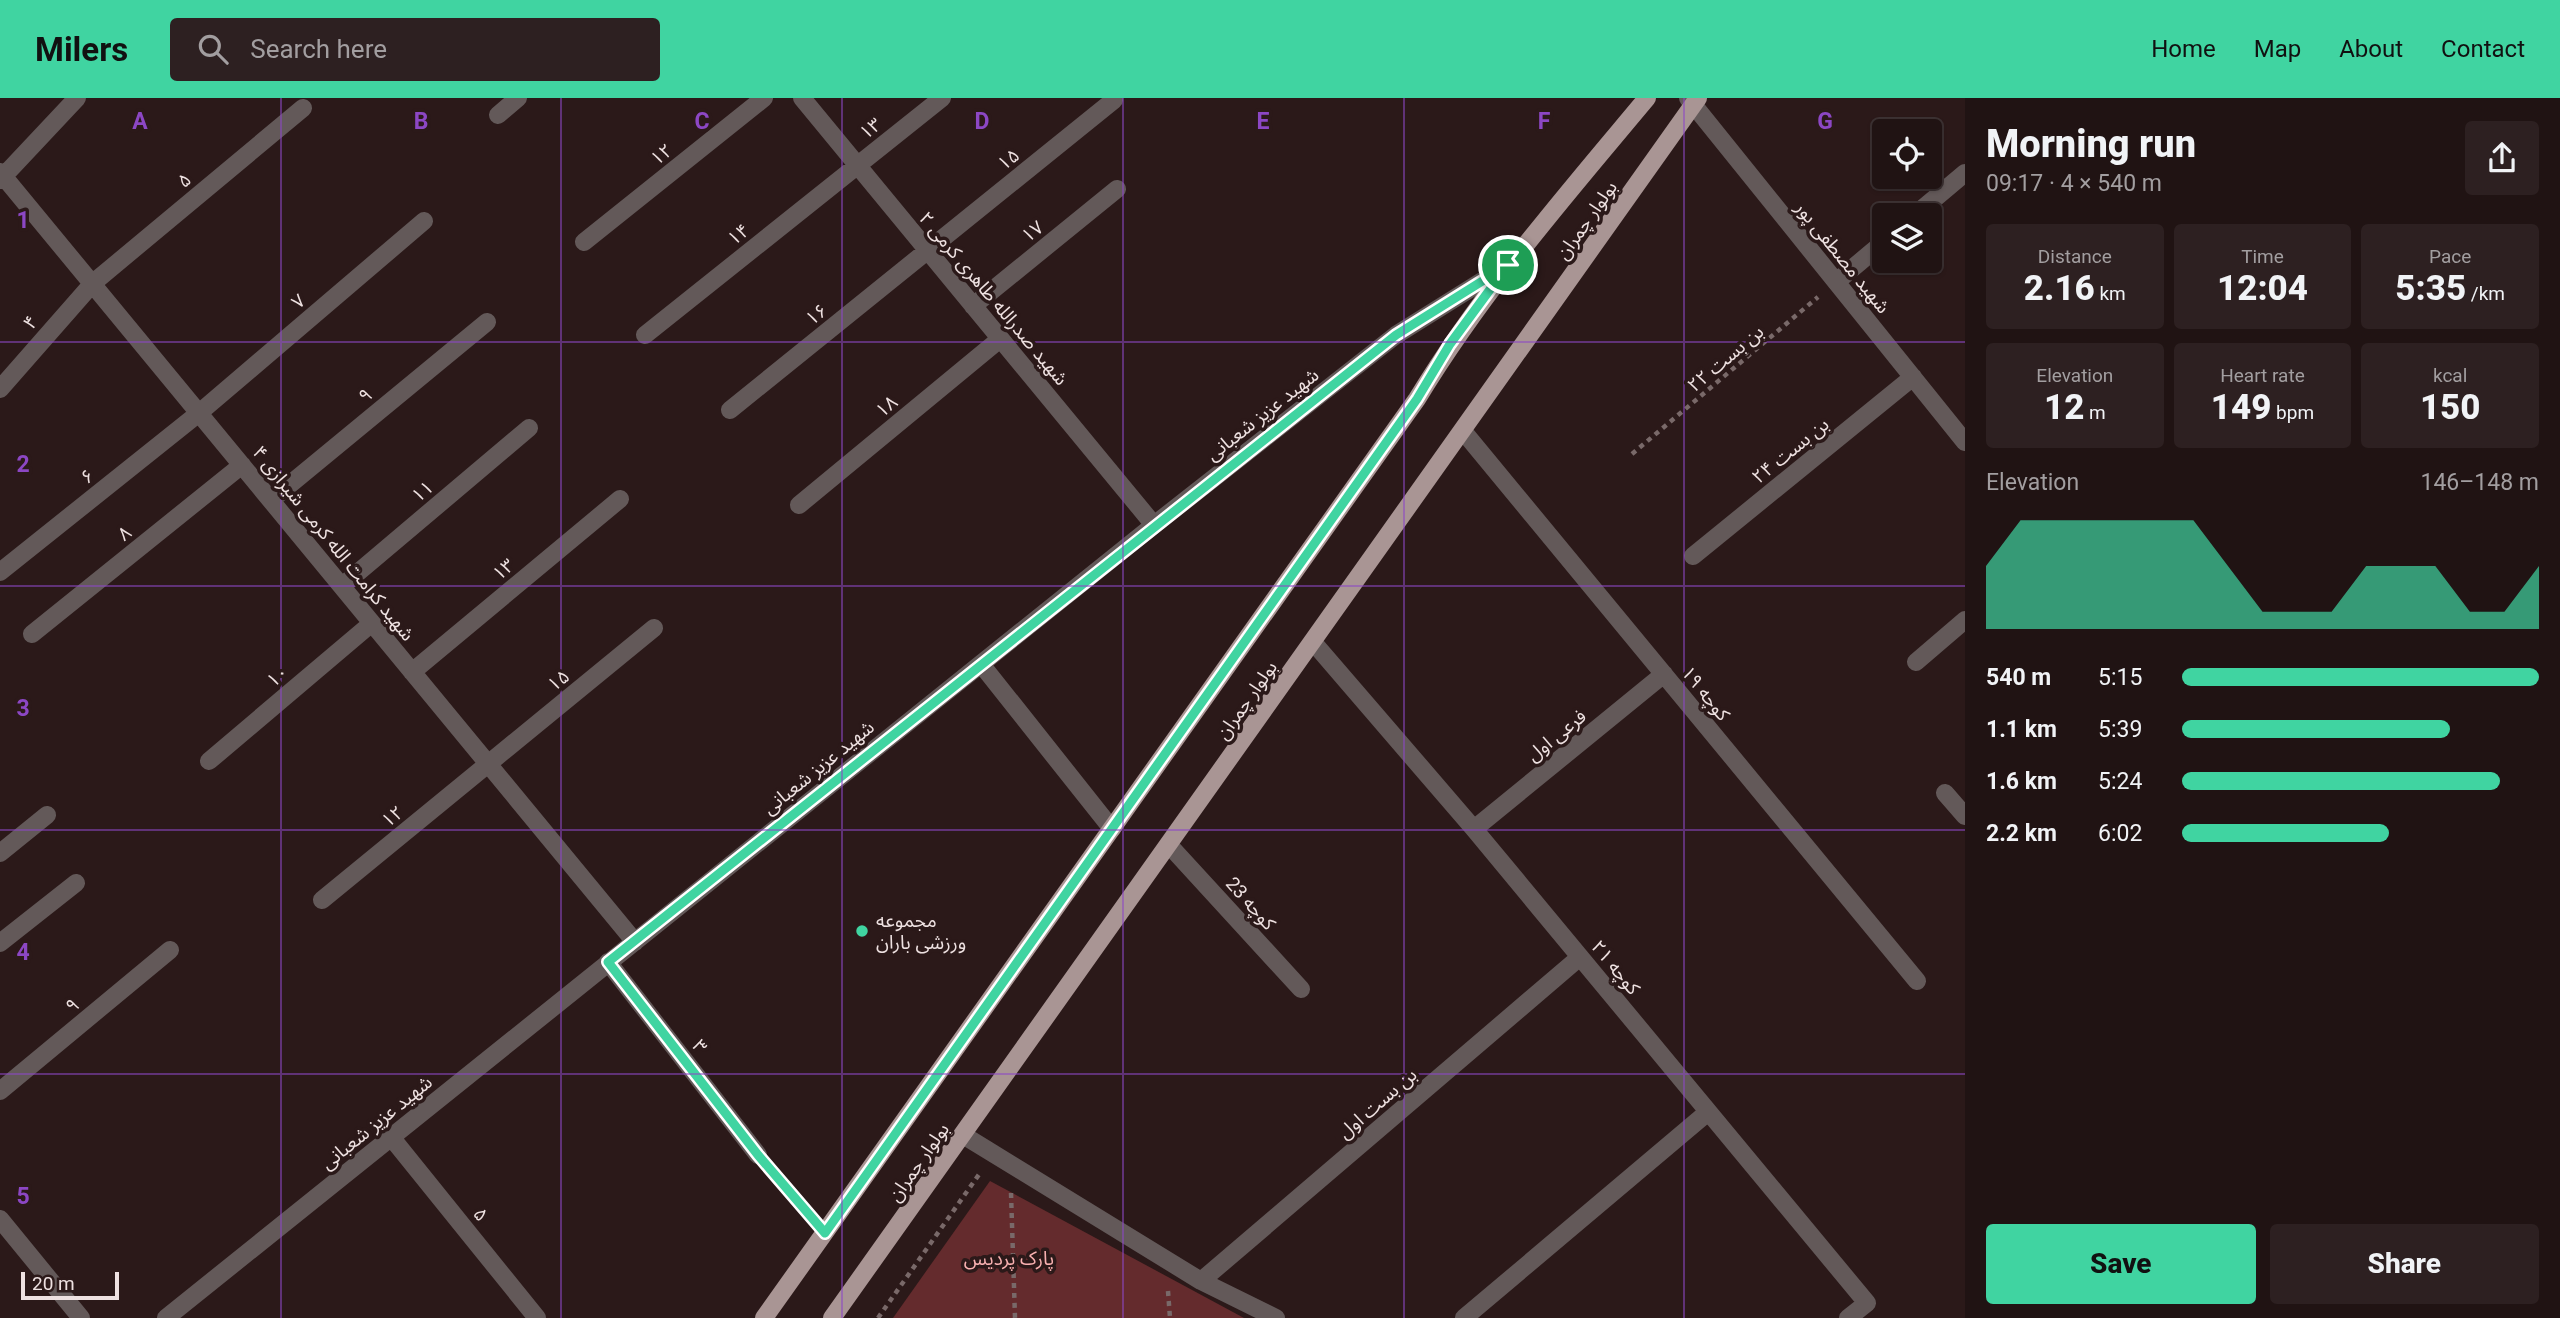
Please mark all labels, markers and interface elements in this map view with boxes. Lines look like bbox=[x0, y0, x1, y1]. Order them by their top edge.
search box bbox=[170, 18, 660, 81]
text: Milers bbox=[35, 30, 128, 69]
icon: search bbox=[194, 30, 232, 68]
text: Search here bbox=[250, 34, 387, 64]
text: Home bbox=[2151, 35, 2216, 63]
text: Map bbox=[2254, 35, 2301, 63]
text: About bbox=[2339, 35, 2403, 63]
text: Contact bbox=[2441, 35, 2525, 63]
text: A bbox=[132, 108, 148, 135]
text: B bbox=[414, 108, 428, 135]
text: C bbox=[694, 108, 710, 135]
text: D bbox=[975, 108, 989, 135]
text: E bbox=[1257, 108, 1270, 135]
text: F bbox=[1538, 108, 1551, 135]
text: G bbox=[1817, 108, 1833, 135]
street label: ۱۳ bbox=[855, 113, 886, 144]
map controls bbox=[1872, 119, 1942, 273]
button: locate bbox=[1872, 119, 1942, 189]
button: share bbox=[2465, 121, 2539, 195]
text: Morning run bbox=[1986, 122, 2196, 166]
street label: ۱۲ bbox=[646, 139, 677, 170]
street label: ۱۵ bbox=[993, 144, 1024, 175]
street label: ۵ bbox=[173, 168, 196, 193]
text: 09:17 · 4 × 540 m bbox=[1986, 170, 2162, 197]
street label: بولوار چمران bbox=[1551, 176, 1623, 265]
street label: شهید مصطفی پور bbox=[1789, 196, 1895, 319]
button: layers bbox=[1872, 203, 1942, 273]
text: 1 bbox=[16, 207, 30, 234]
street label: شهید صدرالله طاهری کرمی ۲ bbox=[914, 207, 1073, 390]
street label: ۱۷ bbox=[1017, 216, 1048, 247]
street label: ۱۴ bbox=[723, 219, 754, 250]
pin bbox=[1478, 235, 1538, 295]
text: Distance bbox=[2038, 245, 2112, 268]
text: Time bbox=[2241, 245, 2284, 268]
text: Pace bbox=[2429, 245, 2471, 268]
icon: arrive bbox=[1489, 246, 1527, 284]
text: 2.16 bbox=[2024, 268, 2095, 309]
text: 12:04 bbox=[2217, 268, 2308, 309]
text: 5:35 bbox=[2395, 268, 2466, 309]
text: km bbox=[2095, 282, 2126, 305]
text: /km bbox=[2466, 282, 2505, 305]
street label: ۷ bbox=[287, 289, 310, 314]
street label: ۱۶ bbox=[801, 299, 832, 330]
street label: ۴ bbox=[18, 311, 43, 334]
street label: بن بست ۲۲ bbox=[1683, 320, 1768, 397]
street label: شهید عزیز شعبانی bbox=[1201, 363, 1323, 466]
text: Elevation bbox=[2036, 364, 2113, 387]
text: Heart rate bbox=[2220, 364, 2305, 387]
text: kcal bbox=[2433, 364, 2467, 387]
street label: ۹ bbox=[354, 383, 377, 408]
text: 12 bbox=[2044, 387, 2084, 428]
text: 149 bbox=[2211, 387, 2271, 428]
text: 150 bbox=[2420, 387, 2480, 428]
street label: ۱۸ bbox=[871, 391, 902, 422]
text: m bbox=[2084, 401, 2106, 424]
text: bpm bbox=[2271, 401, 2314, 424]
street label: بن بست ۲۴ bbox=[1747, 412, 1833, 488]
street label: شهید کرامت الله کرمی شیرازی ۴ bbox=[248, 441, 419, 645]
text: 2 bbox=[16, 451, 30, 478]
street label: ۶ bbox=[76, 464, 99, 489]
text: Elevation bbox=[1986, 469, 2079, 496]
text: 146–148 m bbox=[2420, 469, 2539, 496]
street label: ۱۱ bbox=[407, 476, 438, 507]
street label: ۸ bbox=[113, 521, 136, 546]
street label: ۱۳ bbox=[488, 554, 519, 585]
street label: بولوار چمران bbox=[1211, 656, 1283, 745]
street label: ۱۰ bbox=[262, 661, 293, 692]
street label: کوچه ۱۹ bbox=[1676, 661, 1735, 727]
text: 540 m bbox=[1986, 664, 2051, 691]
text: 5:15 bbox=[2098, 664, 2142, 691]
street label: ۱۵ bbox=[543, 665, 574, 696]
text: 3 bbox=[16, 695, 30, 722]
street label: فرعی اول bbox=[1522, 704, 1591, 766]
street label: شهید عزیز شعبانی bbox=[758, 715, 879, 819]
text: 1.1 km bbox=[1986, 716, 2057, 743]
text: 5:39 bbox=[2098, 716, 2142, 743]
text: 1.6 km bbox=[1986, 768, 2057, 795]
text: 5:24 bbox=[2098, 768, 2142, 795]
street label: ۱۲ bbox=[377, 801, 408, 832]
text: 2.2 km bbox=[1986, 820, 2057, 847]
text: 6:02 bbox=[2098, 820, 2142, 847]
street label: کوچه 23 bbox=[1220, 872, 1281, 936]
place label: مجموعه ورزشی باران bbox=[876, 909, 966, 954]
marker: مجموعه ورزشی باران bbox=[854, 923, 870, 939]
street label: کوچه ۲۱ bbox=[1586, 936, 1646, 1001]
text: 4 bbox=[16, 939, 30, 966]
street label: ۹ bbox=[61, 993, 84, 1018]
street label: ۳ bbox=[687, 1035, 712, 1058]
street label: بن بست اول bbox=[1333, 1063, 1421, 1144]
street label: شهید عزیز شعبانی bbox=[316, 1070, 437, 1174]
street label: بولوار چمران bbox=[883, 1118, 955, 1207]
text: 5 bbox=[16, 1183, 30, 1210]
street label: ۵ bbox=[468, 1203, 493, 1226]
button: Save bbox=[1986, 1224, 2256, 1304]
button: Share bbox=[2270, 1224, 2539, 1304]
park label: پارک پردیس bbox=[964, 1247, 1054, 1271]
scale bar bbox=[21, 1269, 119, 1301]
text: 20 m bbox=[32, 1272, 75, 1295]

